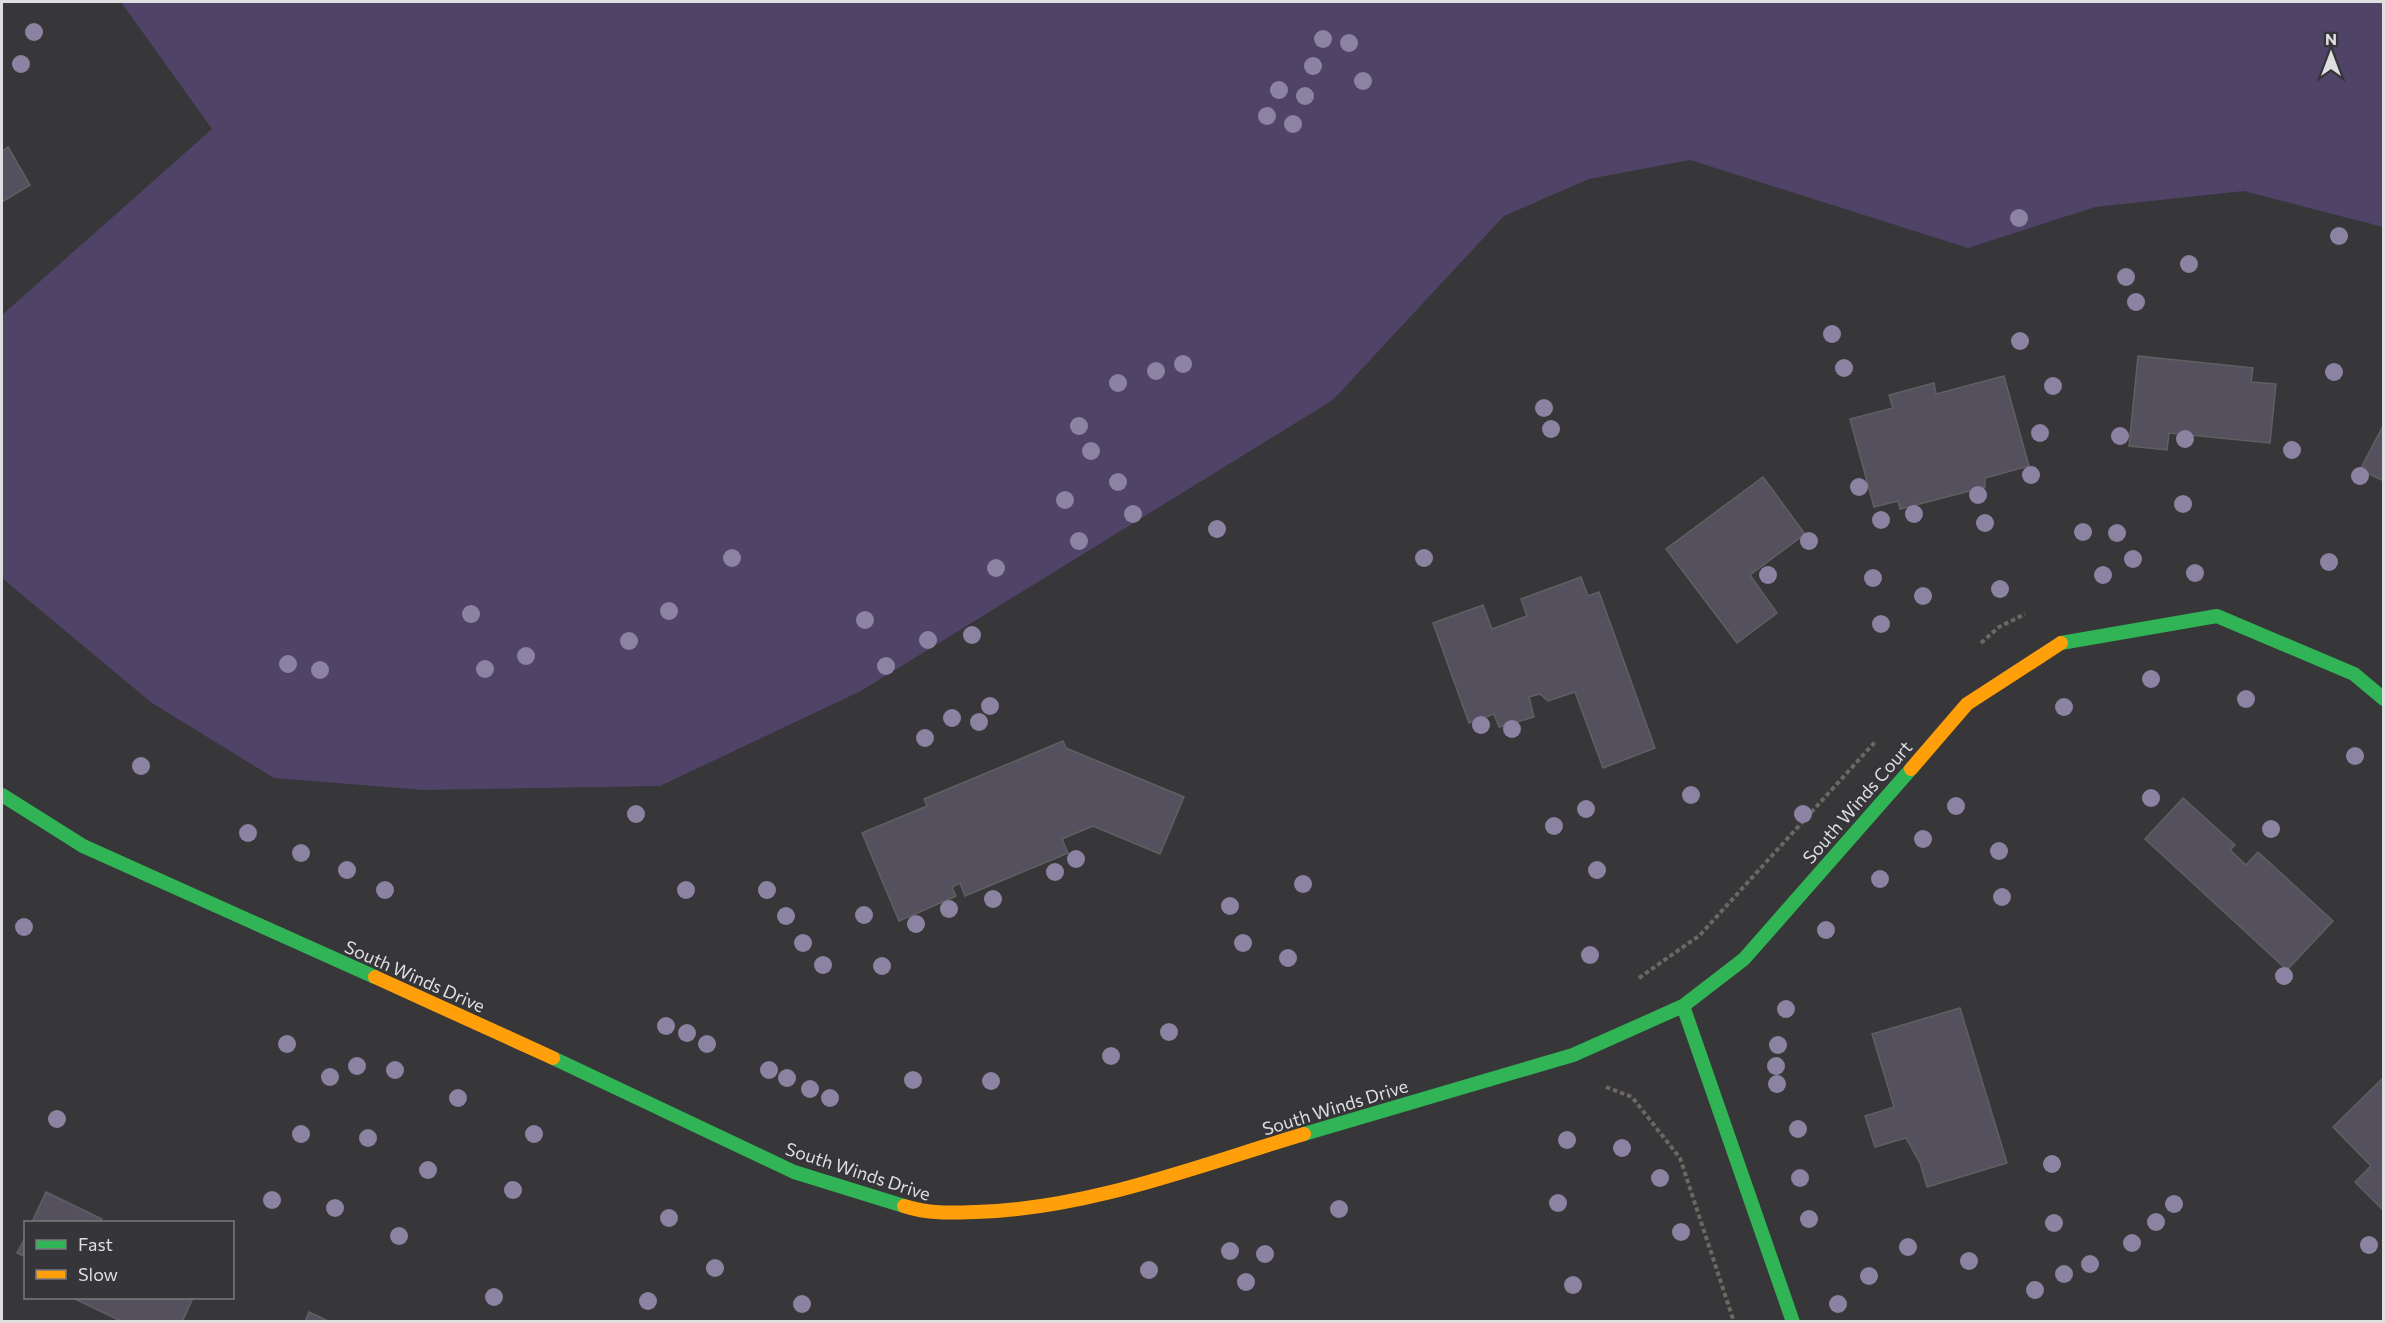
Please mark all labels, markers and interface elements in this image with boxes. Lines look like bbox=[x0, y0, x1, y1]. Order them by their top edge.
north arrow bbox=[2301, 24, 2361, 84]
text: N bbox=[2325, 29, 2337, 48]
street label: South Winds Court bbox=[1798, 736, 1916, 868]
street label: South Winds Drive bbox=[341, 935, 489, 1017]
street label: South Winds Drive bbox=[1259, 1074, 1411, 1140]
street label: South Winds Drive bbox=[783, 1137, 933, 1205]
legend bbox=[24, 1221, 234, 1299]
text: Fast bbox=[78, 1233, 113, 1255]
text: Slow bbox=[78, 1263, 118, 1285]

